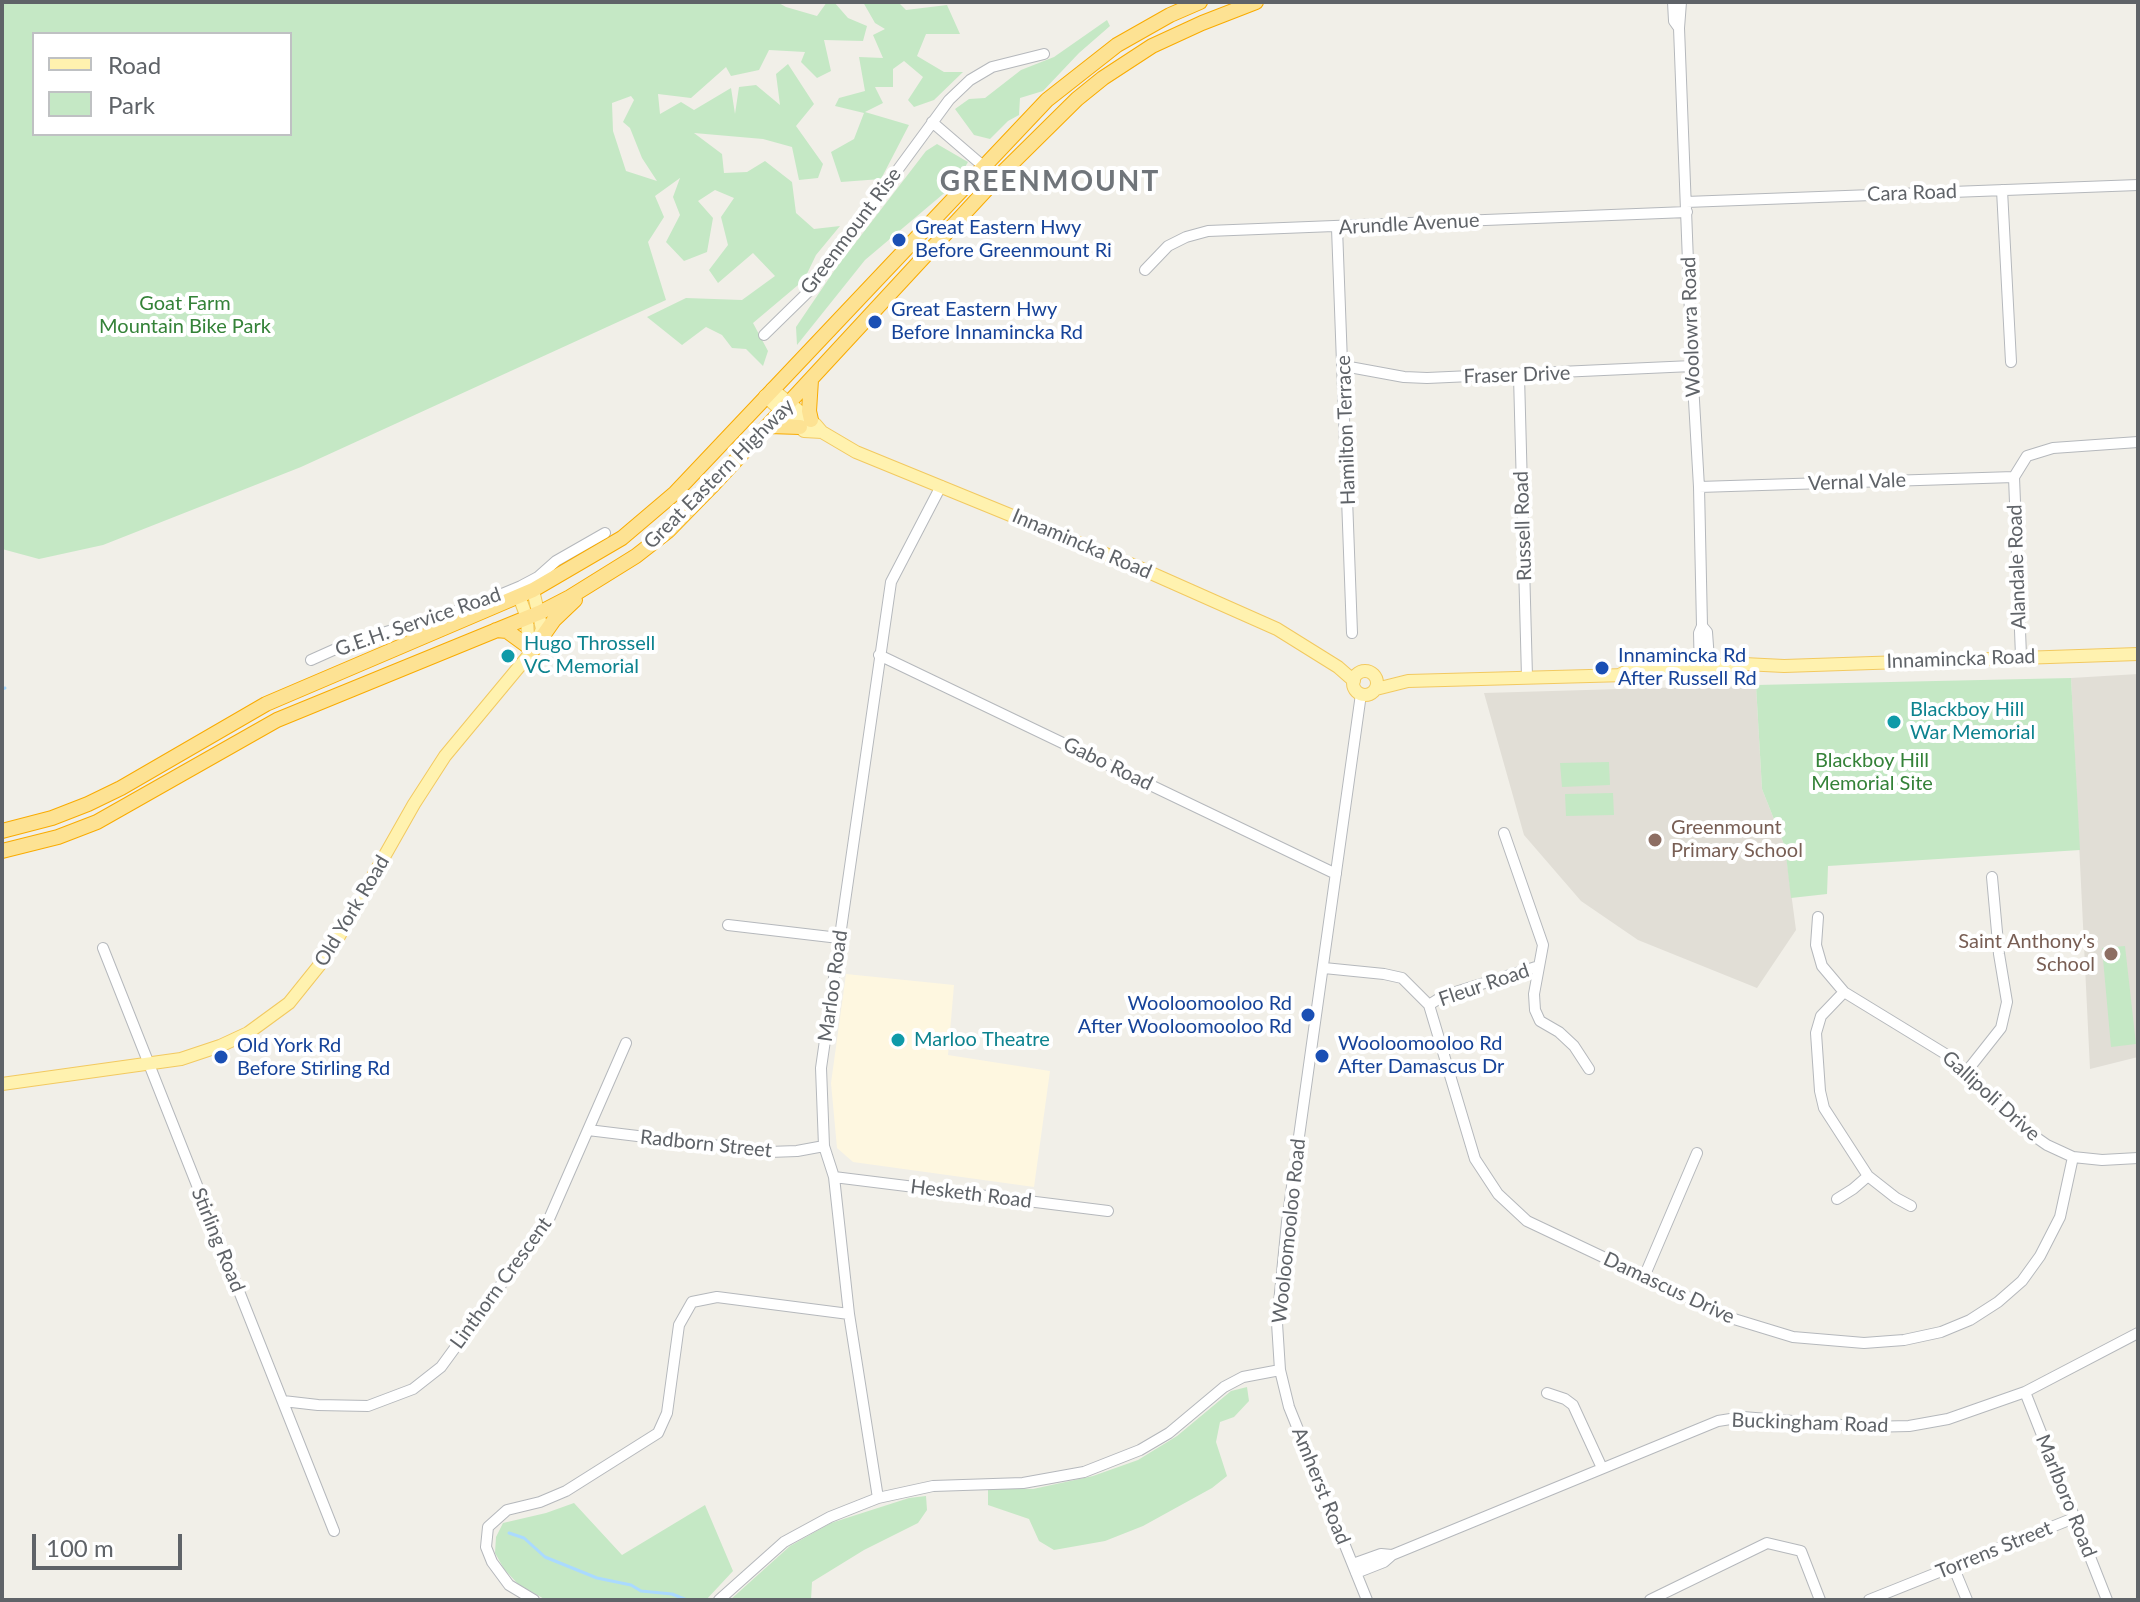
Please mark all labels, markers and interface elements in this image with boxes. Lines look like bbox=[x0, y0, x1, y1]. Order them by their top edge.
legend bbox=[32, 32, 292, 136]
text: Road bbox=[108, 50, 161, 79]
text: Park bbox=[108, 90, 155, 119]
street label: Greenmount Rise bbox=[796, 163, 906, 299]
district label: GREENMOUNT bbox=[940, 165, 1160, 199]
street label: Cara Road bbox=[1867, 179, 1957, 207]
street label: Arundle Avenue bbox=[1338, 208, 1480, 240]
place label: Great Eastern Hwy Before Greenmount Ri bbox=[915, 216, 1112, 263]
marker: Great Eastern Hwy Before Greenmount Ri bbox=[890, 231, 908, 249]
street label: Woolowra Road bbox=[1677, 256, 1705, 398]
park label: Goat Farm Mountain Bike Park bbox=[99, 292, 271, 339]
place label: Great Eastern Hwy Before Innamincka Rd bbox=[891, 298, 1083, 345]
marker: Great Eastern Hwy Before Innamincka Rd bbox=[866, 313, 884, 331]
street label: Hamilton Terrace bbox=[1331, 355, 1361, 505]
street label: Fraser Drive bbox=[1463, 361, 1571, 389]
street label: Great Eastern Highway bbox=[639, 394, 799, 554]
street label: Vernal Vale bbox=[1808, 468, 1906, 496]
street label: Russell Road bbox=[1509, 471, 1537, 581]
street label: Innamincka Road bbox=[1009, 504, 1155, 584]
street label: Alandale Road bbox=[2003, 504, 2031, 630]
street label: G.E.H. Service Road bbox=[332, 582, 504, 662]
place label: Hugo Throssell VC Memorial bbox=[524, 632, 655, 679]
place label: Innamincka Rd After Russell Rd bbox=[1618, 644, 1757, 691]
street label: Innamincka Road bbox=[1886, 644, 2036, 674]
marker: Hugo Throssell VC Memorial bbox=[499, 647, 517, 665]
marker: Innamincka Rd After Russell Rd bbox=[1593, 659, 1611, 677]
place label: Blackboy Hill War Memorial bbox=[1910, 698, 2035, 745]
marker: Blackboy Hill War Memorial bbox=[1885, 713, 1903, 731]
street label: Gabo Road bbox=[1059, 732, 1157, 796]
park label: Blackboy Hill Memorial Site bbox=[1811, 749, 1933, 796]
place label: Greenmount Primary School bbox=[1671, 816, 1803, 863]
marker: Greenmount Primary School bbox=[1646, 831, 1664, 849]
street label: Old York Road bbox=[309, 851, 395, 971]
street label: Marloo Road bbox=[813, 929, 853, 1043]
place label: Saint Anthony's School bbox=[1958, 930, 2095, 977]
marker: Saint Anthony's School bbox=[2102, 945, 2120, 963]
street label: Fleur Road bbox=[1436, 958, 1532, 1012]
place label: Wooloomooloo Rd After Wooloomooloo Rd bbox=[1078, 992, 1292, 1039]
marker: Wooloomooloo Rd After Wooloomooloo Rd bbox=[1299, 1006, 1317, 1024]
place label: Marloo Theatre bbox=[914, 1028, 1050, 1052]
marker: Marloo Theatre bbox=[889, 1031, 907, 1049]
place label: Wooloomooloo Rd After Damascus Dr bbox=[1338, 1032, 1504, 1079]
place label: Old York Rd Before Stirling Rd bbox=[237, 1034, 390, 1081]
street label: Gallipoli Drive bbox=[1937, 1046, 2045, 1146]
marker: Wooloomooloo Rd After Damascus Dr bbox=[1313, 1047, 1331, 1065]
marker: Old York Rd Before Stirling Rd bbox=[212, 1048, 230, 1066]
street label: Radborn Street bbox=[639, 1125, 773, 1163]
street label: Wooloomooloo Road bbox=[1267, 1137, 1311, 1325]
street label: Hesketh Road bbox=[909, 1175, 1033, 1213]
street label: Stirling Road bbox=[186, 1184, 250, 1296]
street label: Linthorn Crescent bbox=[445, 1213, 557, 1353]
street label: Damascus Drive bbox=[1600, 1247, 1738, 1329]
street label: Buckingham Road bbox=[1731, 1408, 1889, 1438]
street label: Amherst Road bbox=[1287, 1424, 1355, 1548]
street label: Marlboro Road bbox=[2030, 1431, 2102, 1561]
street label: Torrens Street bbox=[1932, 1516, 2056, 1584]
scale bar bbox=[36, 1518, 186, 1568]
text: 100 m bbox=[46, 1533, 114, 1562]

